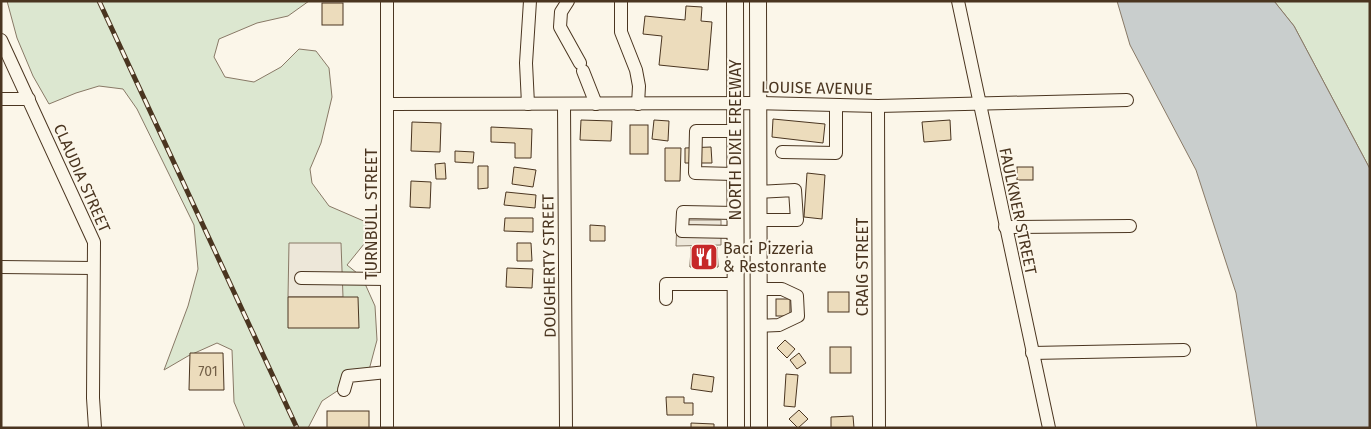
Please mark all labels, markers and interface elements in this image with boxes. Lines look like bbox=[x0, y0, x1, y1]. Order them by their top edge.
street label: NORTH DIXIE FREEWAY bbox=[726, 59, 745, 221]
street label: LOUISE AVENUE bbox=[761, 78, 873, 98]
street label: CLAUDIA STREET bbox=[50, 121, 115, 236]
street label: FAULKNER STREET bbox=[995, 146, 1041, 277]
street label: TURNBULL STREET bbox=[362, 147, 381, 280]
street label: DOUGHERTY STREET bbox=[538, 193, 560, 338]
street label: CRAIG STREET bbox=[853, 217, 872, 316]
place label: Baci Pizzeria & Restonrante bbox=[723, 239, 827, 276]
restaurant icon: Baci Pizzeria & Restonrante bbox=[689, 242, 719, 272]
house number: 701 bbox=[198, 363, 218, 380]

